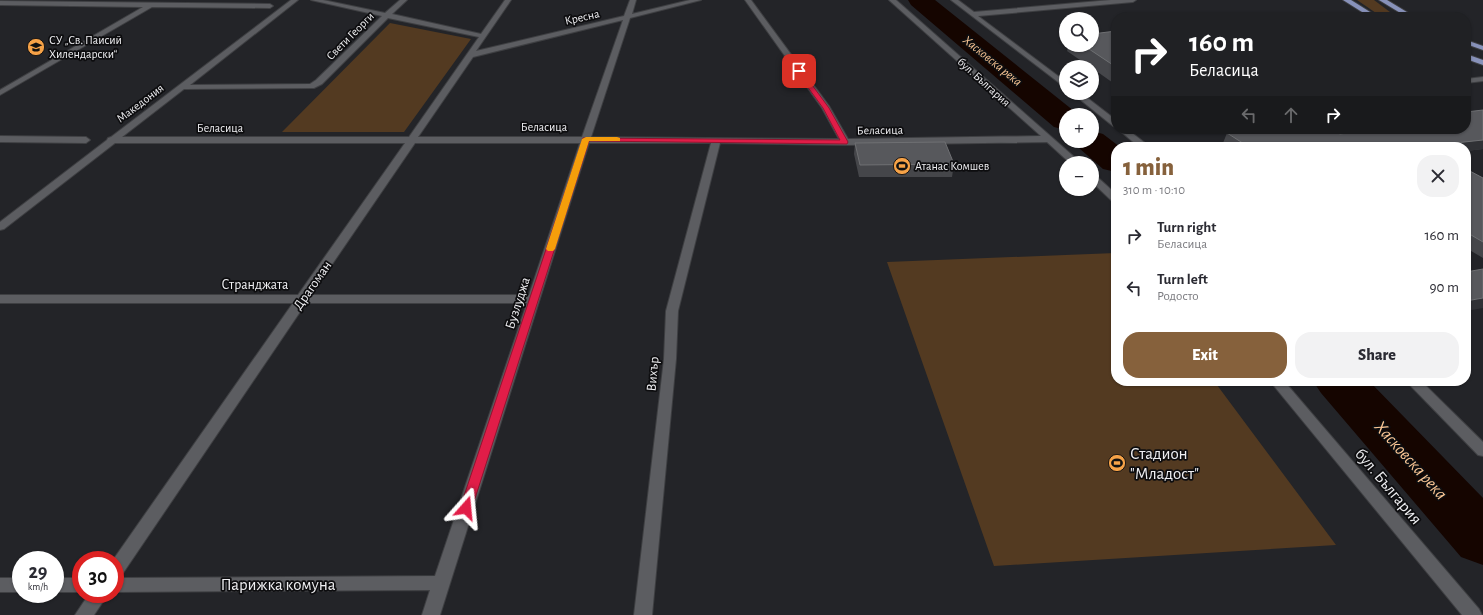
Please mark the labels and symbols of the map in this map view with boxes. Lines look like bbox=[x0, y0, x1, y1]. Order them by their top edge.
street label: Кресна bbox=[564, 7, 601, 27]
street label: Свети Георги bbox=[324, 10, 376, 62]
place label: СУ „Св. Паисий Хилендарски“ bbox=[49, 34, 122, 60]
water label: Хасковска река bbox=[960, 34, 1024, 89]
school or university icon: СУ „Св. Паисий Хилендарски“ bbox=[26, 37, 46, 57]
pin bbox=[782, 54, 816, 88]
street label: бул. България bbox=[955, 55, 1013, 109]
street label: Македония bbox=[114, 81, 166, 125]
street label: Беласица bbox=[521, 121, 568, 133]
street label: Беласица bbox=[197, 122, 244, 134]
street label: Беласица bbox=[857, 124, 904, 136]
sports icon: Атанас Комшев bbox=[892, 156, 912, 176]
place label: Атанас Комшев bbox=[915, 160, 990, 172]
street label: Драгоман bbox=[291, 259, 335, 313]
street label: Бузлуджа bbox=[503, 275, 533, 331]
street label: Странджата bbox=[222, 278, 289, 292]
street label: Вихър bbox=[644, 356, 661, 392]
water label: Хасковска река bbox=[1370, 418, 1450, 503]
place label: Стадион "Младост" bbox=[1130, 445, 1199, 482]
street label: бул. България bbox=[1351, 445, 1425, 528]
sports icon: Стадион "Младост" bbox=[1107, 453, 1127, 473]
position arrow bbox=[445, 487, 487, 529]
speed limit sign: 30 bbox=[72, 551, 124, 603]
street label: Парижка комуна bbox=[220, 576, 336, 594]

